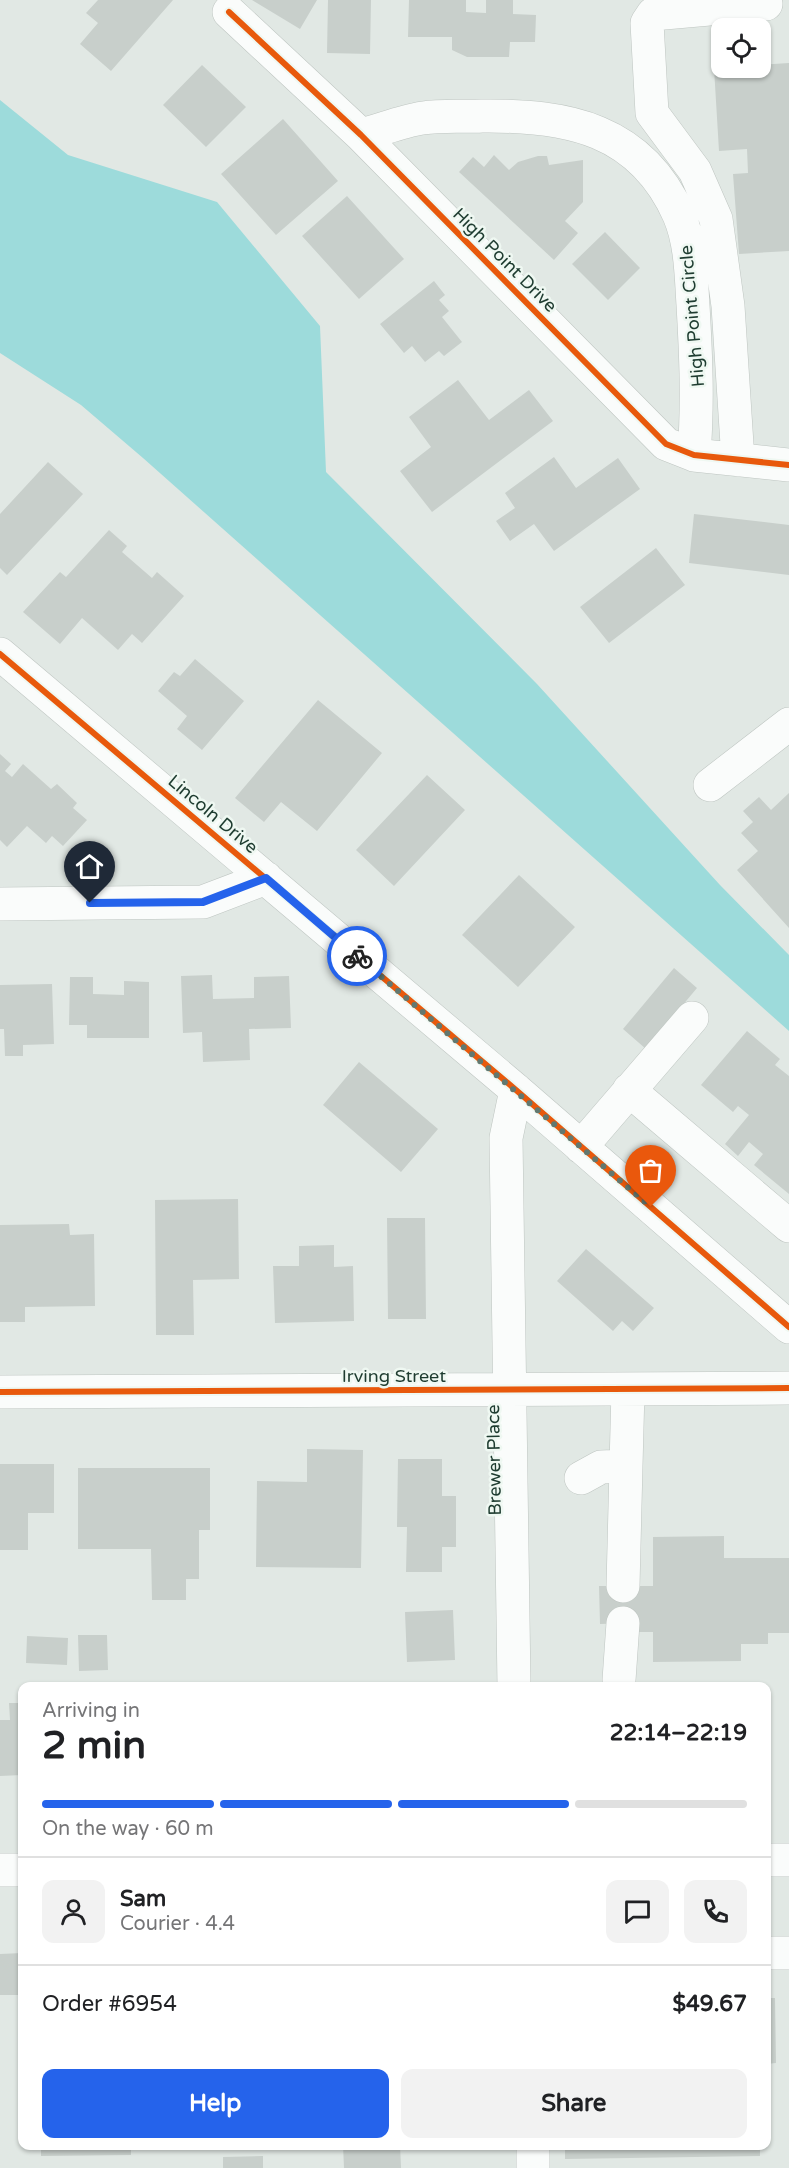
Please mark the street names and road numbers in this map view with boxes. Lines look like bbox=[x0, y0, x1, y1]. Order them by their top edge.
street label: High Point Drive bbox=[448, 203, 562, 317]
street label: High Point Circle bbox=[675, 244, 709, 388]
street label: Lincoln Drive bbox=[164, 770, 262, 858]
street label: Irving Street bbox=[342, 1365, 446, 1387]
street label: Brewer Place bbox=[482, 1404, 506, 1516]

